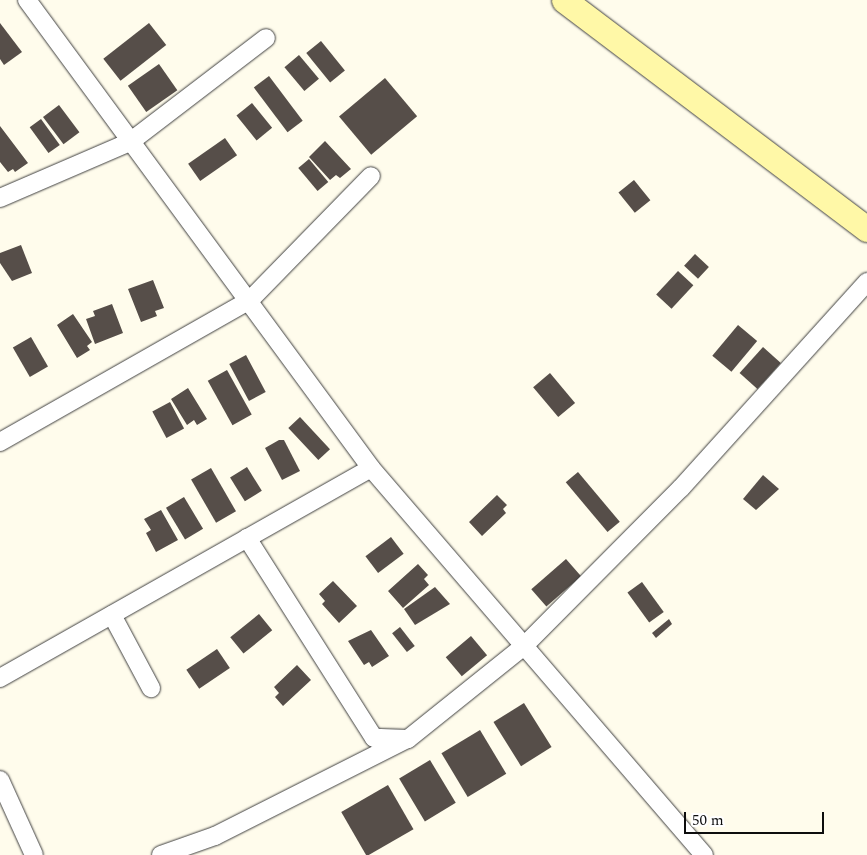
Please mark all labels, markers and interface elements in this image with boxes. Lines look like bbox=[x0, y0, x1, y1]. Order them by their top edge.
scale bar bbox=[687, 802, 827, 834]
text: 50 m bbox=[692, 809, 724, 832]

